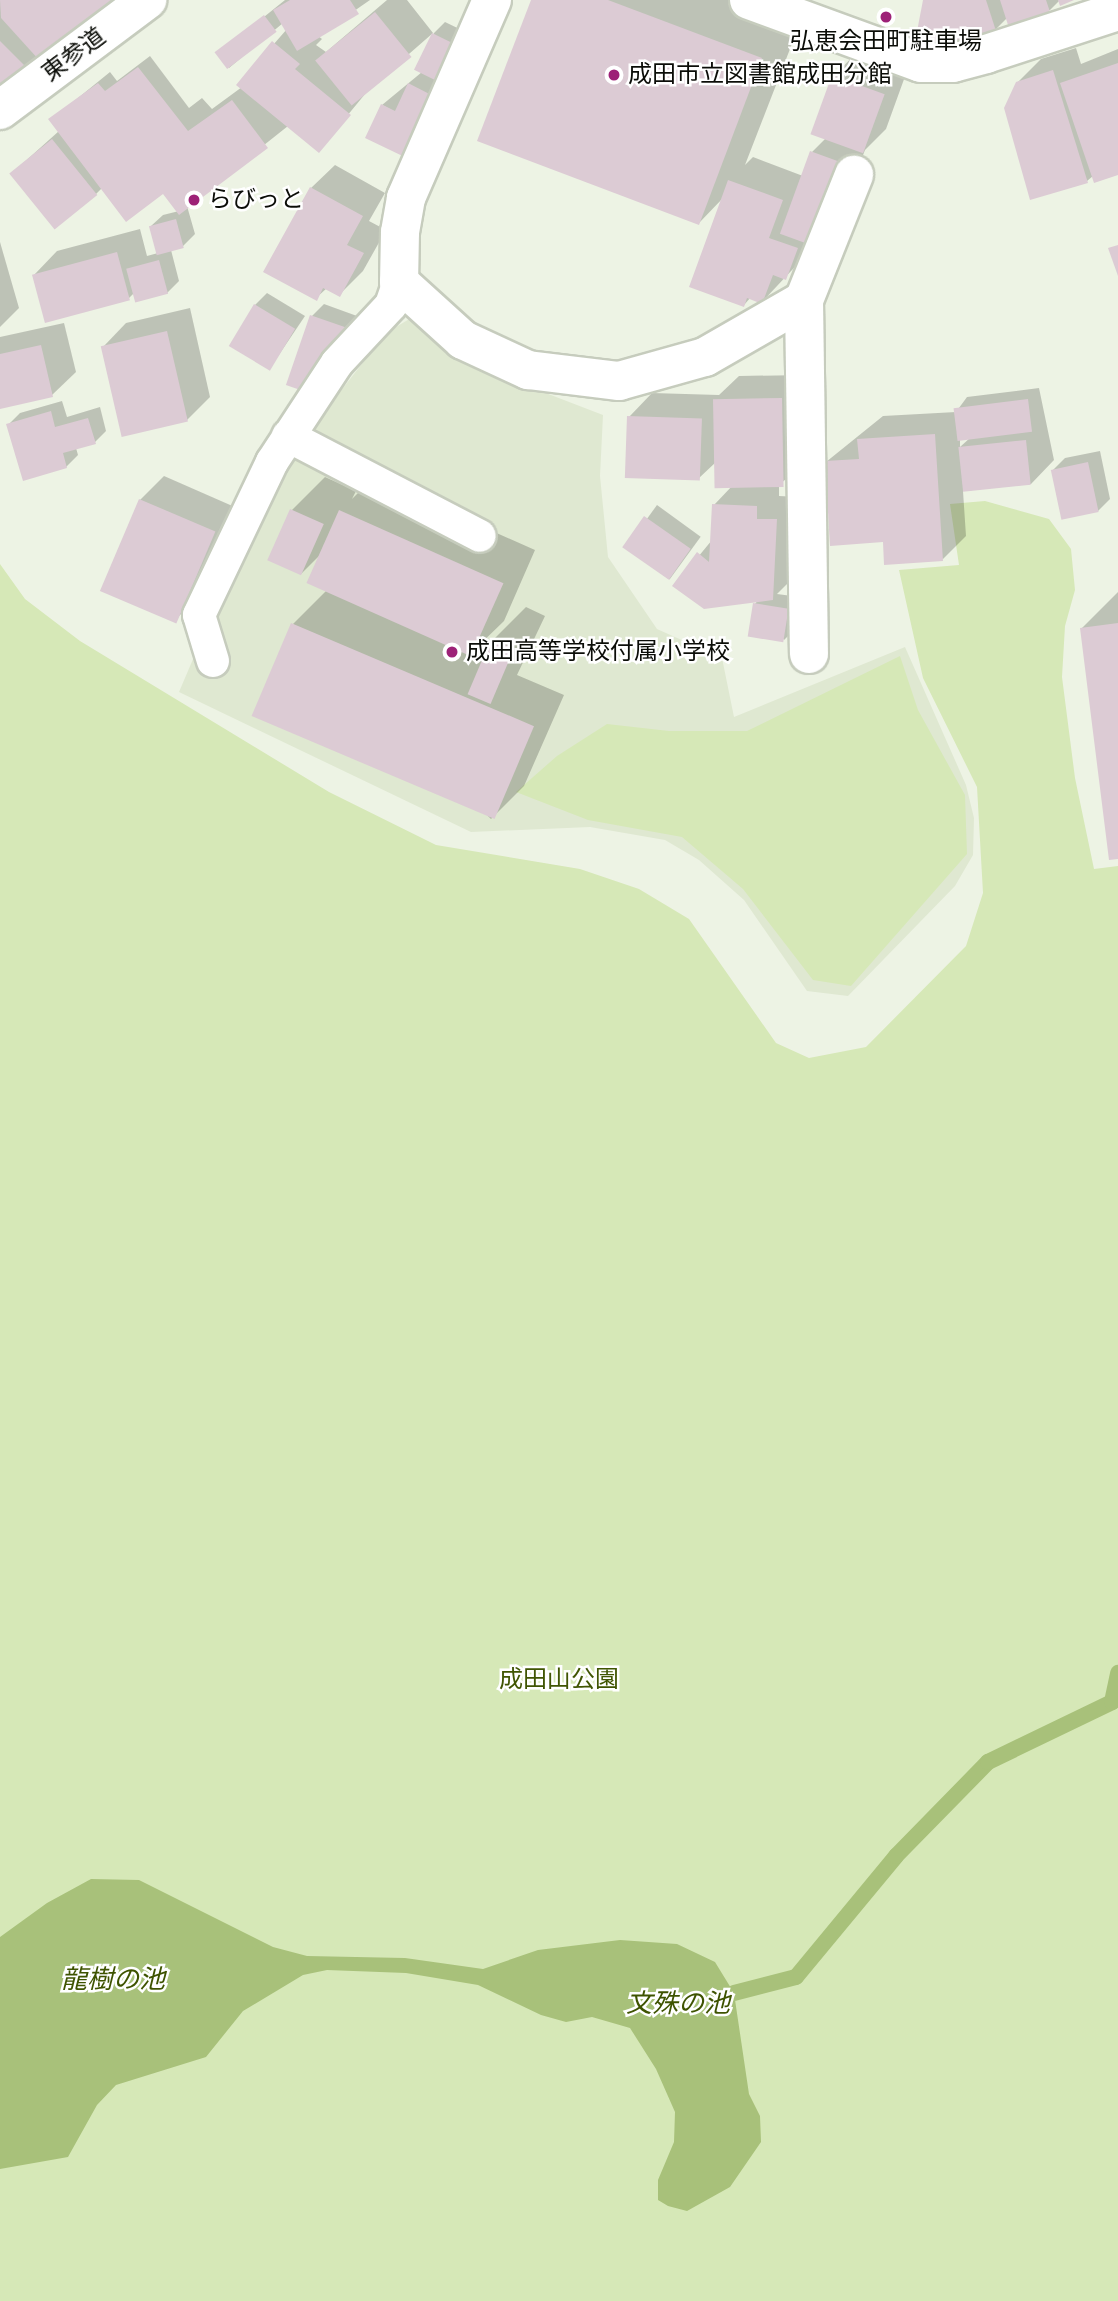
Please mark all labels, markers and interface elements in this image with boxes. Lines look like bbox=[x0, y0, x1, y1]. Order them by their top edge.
marker: 弘恵会田町駐車場 bbox=[878, 9, 894, 25]
street label: 東参道 bbox=[37, 22, 111, 88]
place label: 弘恵会田町駐車場 bbox=[790, 28, 982, 56]
place label: 成田市立図書館成田分館 bbox=[628, 61, 892, 89]
marker: 成田市立図書館成田分館 bbox=[606, 67, 622, 83]
place label: らびっと bbox=[208, 186, 304, 214]
marker: らびっと bbox=[186, 192, 202, 208]
place label: 成田高等学校付属小学校 bbox=[466, 638, 730, 666]
marker: 成田高等学校付属小学校 bbox=[444, 644, 460, 660]
park label: 成田山公園 bbox=[499, 1666, 619, 1694]
water label: 龍樹の池 bbox=[61, 1965, 165, 1997]
water label: 文殊の池 bbox=[626, 1989, 730, 2021]

